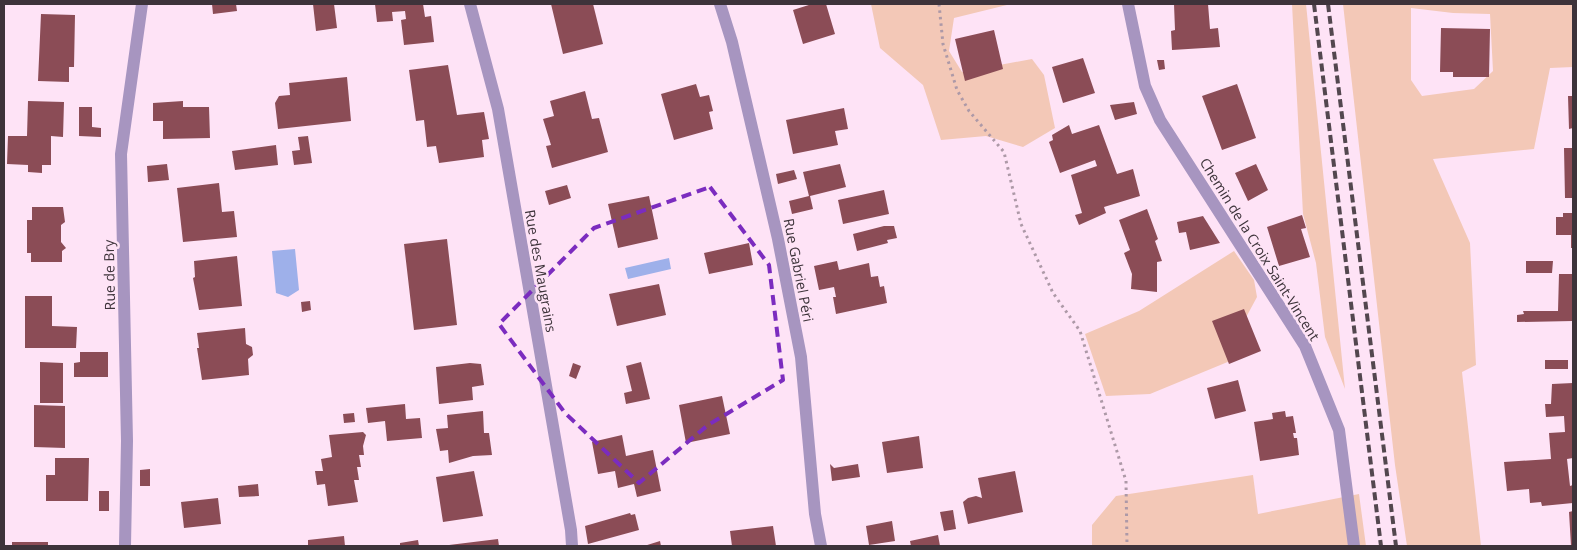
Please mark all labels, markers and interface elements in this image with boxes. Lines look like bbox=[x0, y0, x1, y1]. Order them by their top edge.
street label: Chemin de la Croix Saint-Vincent bbox=[1196, 154, 1324, 344]
street label: Rue des Maugrains bbox=[521, 208, 561, 334]
street label: Rue Gabriel Péri bbox=[780, 217, 818, 323]
street label: Rue de Bry bbox=[99, 239, 119, 310]

